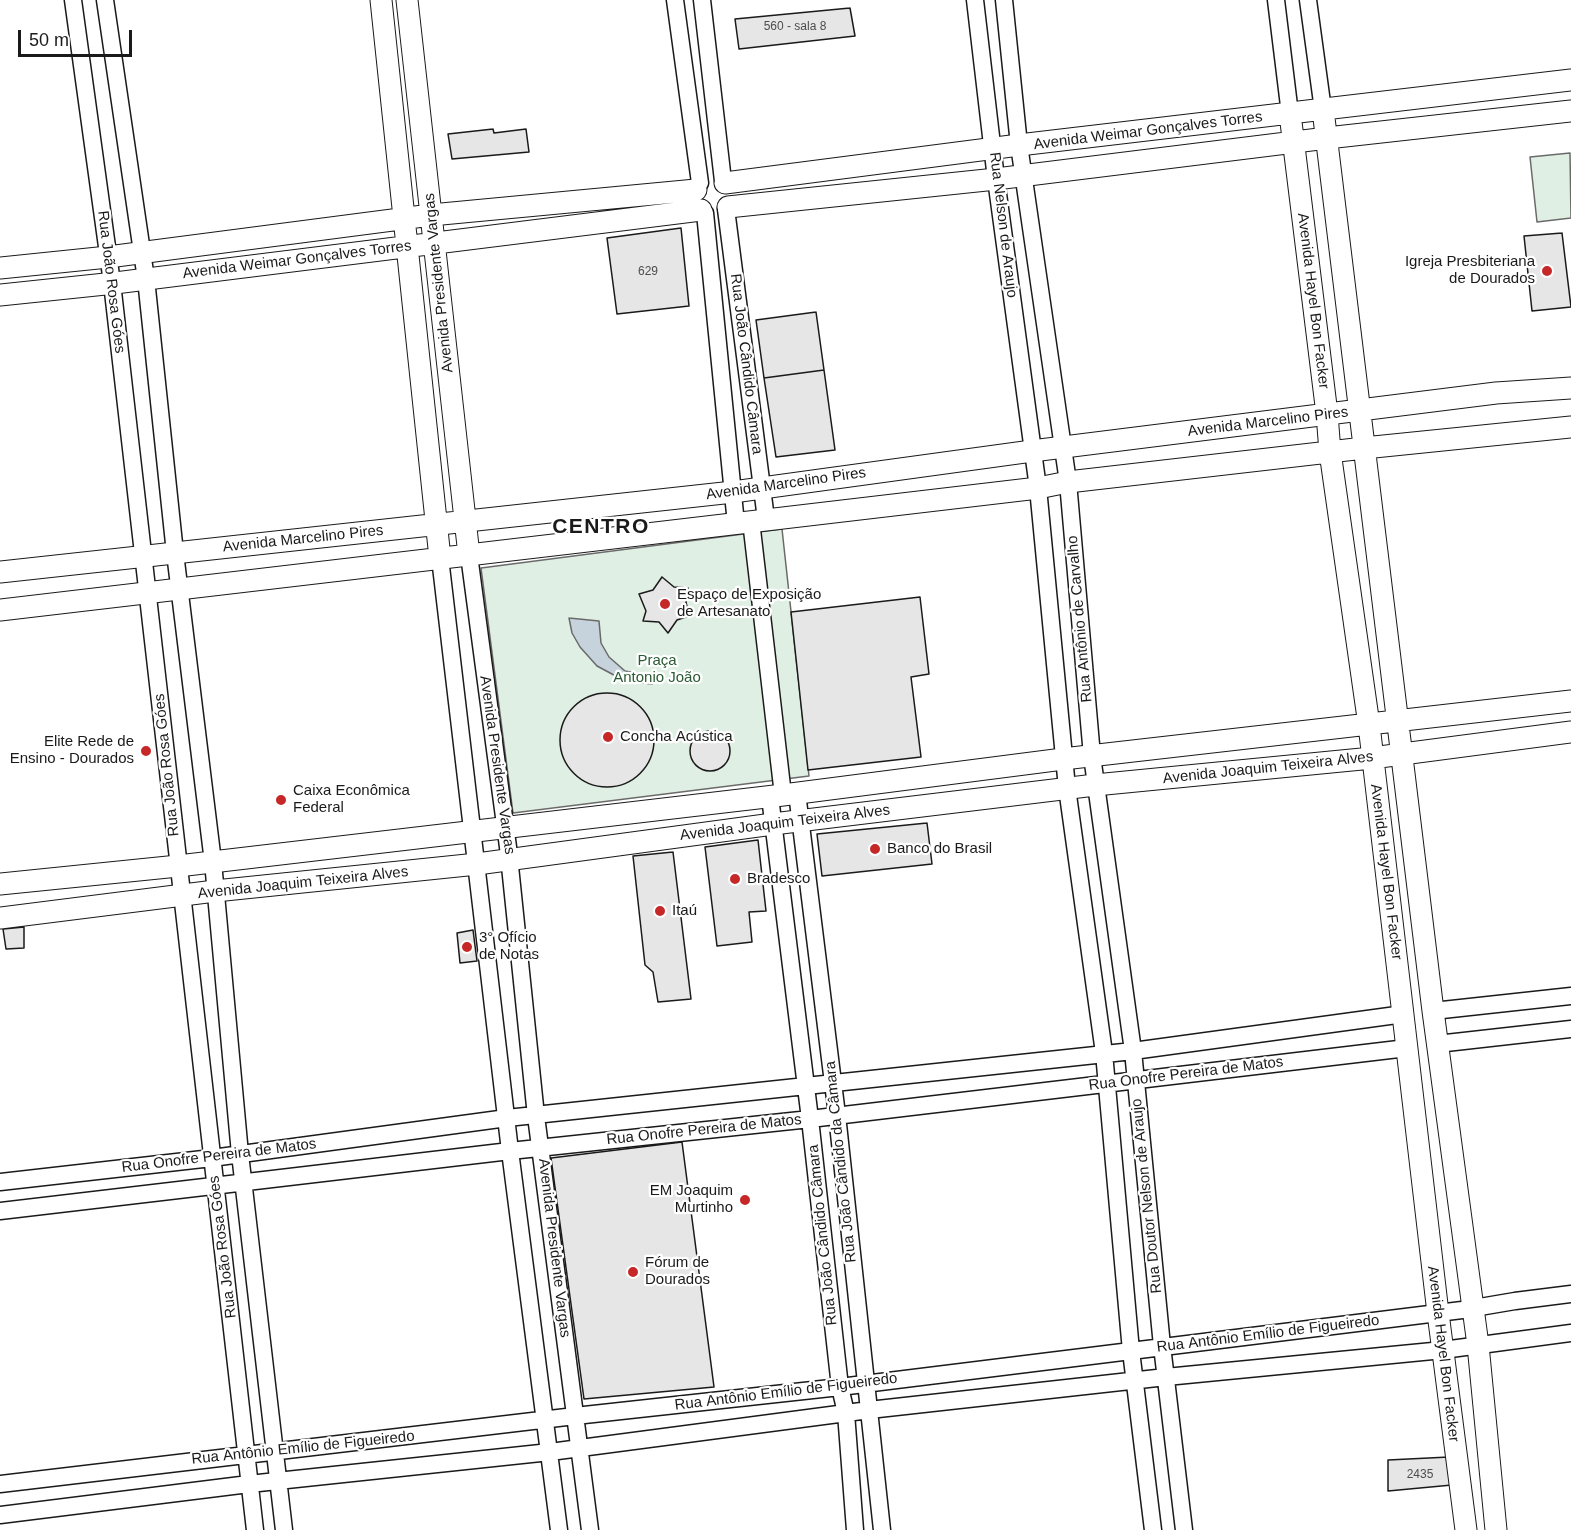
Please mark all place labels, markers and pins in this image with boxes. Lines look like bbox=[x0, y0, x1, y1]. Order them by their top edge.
place label: Igreja Presbiteriana de Dourados bbox=[1405, 253, 1535, 288]
marker: Igreja Presbiteriana de Dourados bbox=[1540, 264, 1554, 278]
place label: Espaço de Exposição de Artesanato bbox=[677, 586, 821, 621]
marker: Espaço de Exposição de Artesanato bbox=[658, 597, 672, 611]
place label: Concha Acústica bbox=[620, 728, 733, 746]
marker: Concha Acústica bbox=[601, 730, 615, 744]
place label: Elite Rede de Ensino - Dourados bbox=[10, 733, 134, 768]
marker: Elite Rede de Ensino - Dourados bbox=[139, 744, 153, 758]
place label: Caixa Econômica Federal bbox=[293, 782, 410, 817]
marker: Caixa Econômica Federal bbox=[274, 793, 288, 807]
place label: Banco do Brasil bbox=[887, 840, 992, 858]
marker: Banco do Brasil bbox=[868, 842, 882, 856]
place label: Bradesco bbox=[747, 870, 810, 888]
marker: Bradesco bbox=[728, 872, 742, 886]
place label: Itaú bbox=[672, 902, 697, 920]
marker: Itaú bbox=[653, 904, 667, 918]
place label: 3° Ofício de Notas bbox=[479, 929, 539, 964]
marker: 3° Ofício de Notas bbox=[460, 940, 474, 954]
place label: EM Joaquim Murtinho bbox=[650, 1182, 733, 1217]
marker: EM Joaquim Murtinho bbox=[738, 1193, 752, 1207]
place label: Fórum de Dourados bbox=[645, 1254, 710, 1289]
marker: Fórum de Dourados bbox=[626, 1265, 640, 1279]

